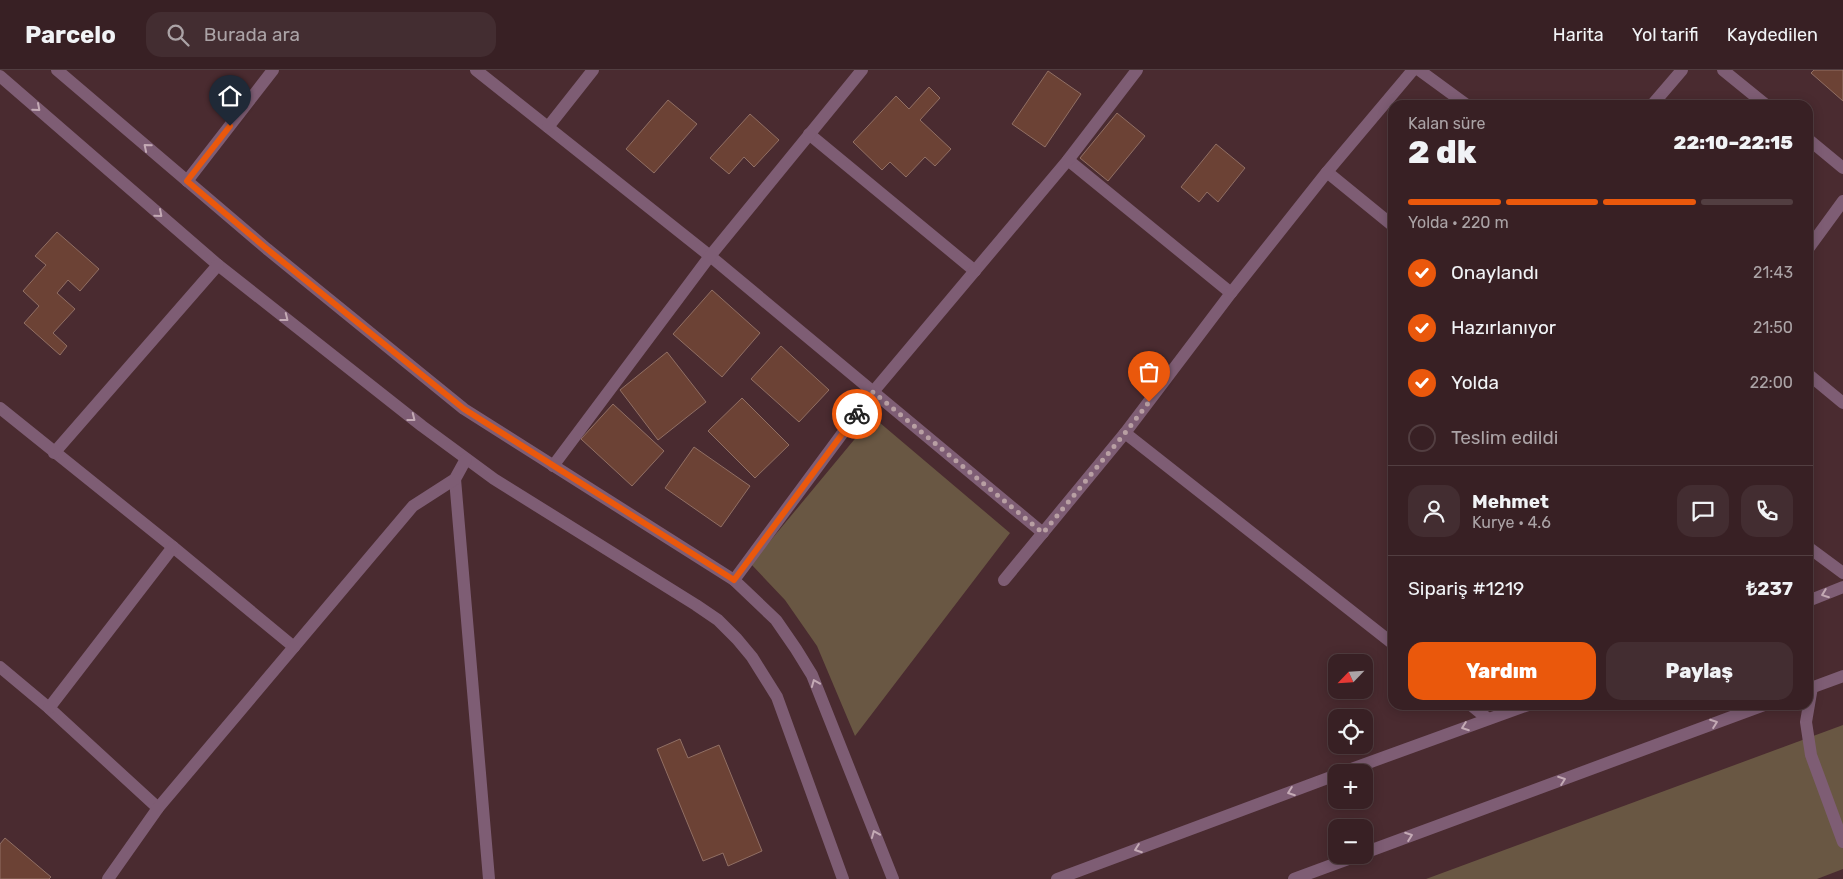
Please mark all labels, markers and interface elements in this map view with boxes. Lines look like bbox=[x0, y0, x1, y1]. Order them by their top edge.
search box bbox=[146, 12, 496, 57]
text: Parcelo bbox=[25, 21, 116, 49]
icon: search bbox=[164, 21, 192, 49]
text: Burada ara bbox=[204, 23, 300, 46]
text: Harita bbox=[1553, 24, 1604, 46]
text: Yol tarifi bbox=[1632, 24, 1699, 46]
text: Kaydedilen bbox=[1727, 24, 1818, 46]
pin bbox=[209, 75, 251, 126]
icon: home bbox=[216, 82, 244, 110]
one-way arrow bbox=[31, 102, 40, 111]
text: Kalan süre bbox=[1408, 114, 1485, 133]
text: 22:10–22:15 bbox=[1674, 131, 1793, 154]
text: 2 dk bbox=[1408, 133, 1476, 171]
one-way arrow bbox=[144, 144, 153, 153]
one-way arrow bbox=[154, 209, 163, 218]
text: Yolda · 220 m bbox=[1408, 213, 1509, 232]
icon: check bbox=[1408, 259, 1436, 287]
text: Onaylandı bbox=[1451, 261, 1539, 284]
text: 21:43 bbox=[1753, 263, 1793, 282]
one-way arrow bbox=[279, 312, 288, 321]
icon: check bbox=[1408, 314, 1436, 342]
text: Hazırlanıyor bbox=[1451, 316, 1556, 339]
text: 21:50 bbox=[1753, 318, 1793, 337]
pin bbox=[1128, 351, 1170, 402]
icon: bag bbox=[1135, 358, 1163, 386]
icon: check bbox=[1408, 369, 1436, 397]
text: Yolda bbox=[1451, 371, 1499, 394]
text: 22:00 bbox=[1750, 373, 1793, 392]
courier bbox=[832, 389, 882, 439]
icon: bike bbox=[843, 400, 871, 428]
one-way arrow bbox=[406, 413, 415, 421]
text: Teslim edildi bbox=[1451, 426, 1558, 449]
button: person bbox=[1408, 485, 1460, 537]
button: chat bbox=[1677, 485, 1729, 537]
button: phone bbox=[1741, 485, 1793, 537]
text: Mehmet bbox=[1472, 490, 1549, 513]
text: Kurye · 4.6 bbox=[1472, 513, 1551, 532]
text: Sipariş #1219 bbox=[1408, 577, 1524, 600]
text: ₺237 bbox=[1746, 577, 1793, 600]
one-way arrow bbox=[1821, 588, 1830, 598]
button: Yardım bbox=[1408, 642, 1596, 700]
button: Paylaş bbox=[1606, 642, 1793, 700]
north arrow bbox=[1328, 654, 1372, 699]
map controls bbox=[1328, 654, 1373, 864]
one-way arrow bbox=[810, 679, 821, 688]
button: locate bbox=[1328, 709, 1373, 754]
one-way arrow bbox=[1709, 719, 1718, 729]
one-way arrow bbox=[1462, 721, 1470, 731]
button: + bbox=[1328, 764, 1373, 809]
one-way arrow bbox=[1557, 776, 1566, 786]
one-way arrow bbox=[1287, 786, 1295, 796]
button: − bbox=[1328, 819, 1373, 864]
one-way arrow bbox=[871, 830, 882, 839]
one-way arrow bbox=[1405, 832, 1413, 842]
one-way arrow bbox=[1134, 843, 1143, 853]

